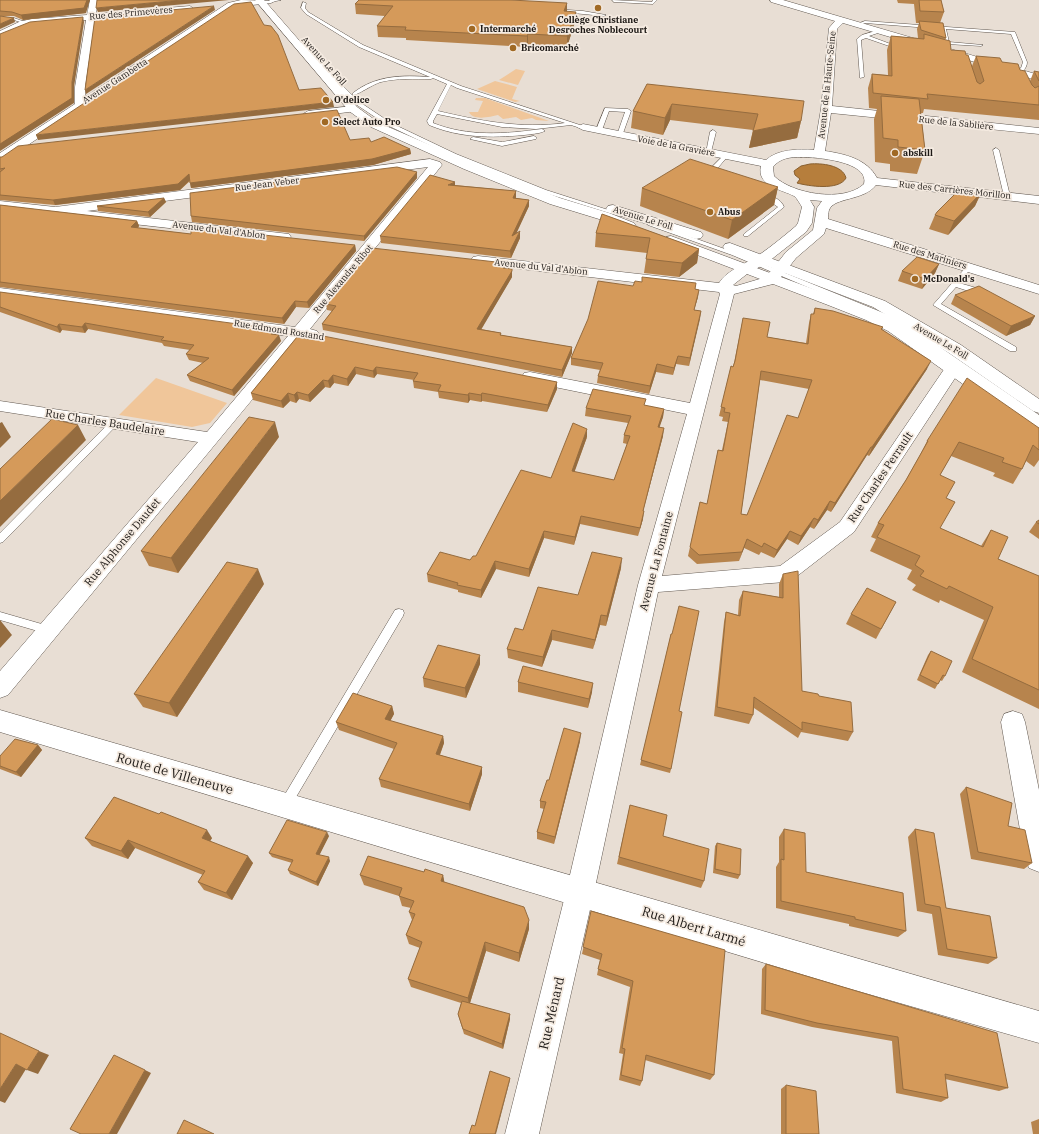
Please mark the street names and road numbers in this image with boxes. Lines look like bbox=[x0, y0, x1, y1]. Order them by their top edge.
street label: Rue des Primevères bbox=[89, 3, 173, 22]
street label: Avenue de la Haute-Seine bbox=[815, 30, 838, 139]
street label: Avenue Le Foll bbox=[300, 34, 349, 88]
street label: Avenue Gambetta bbox=[80, 55, 149, 106]
street label: Rue de la Sablière bbox=[918, 113, 994, 132]
street label: Voie de la Gravière bbox=[636, 133, 716, 158]
street label: Rue Jean Veber bbox=[234, 174, 300, 193]
street label: Rue des Carrières Morillon bbox=[898, 178, 1012, 201]
street label: Avenue Le Foll bbox=[612, 203, 675, 232]
street label: Avenue du Val d'Ablon bbox=[172, 218, 267, 241]
street label: Rue des Mariniers bbox=[892, 238, 968, 271]
street label: Rue Alexandre Ribot bbox=[311, 242, 375, 315]
street label: Avenue du Val d'Ablon bbox=[494, 256, 589, 277]
street label: Rue Edmond Rostand bbox=[233, 317, 326, 342]
street label: Avenue Le Foll bbox=[912, 320, 971, 361]
street label: Rue Charles Baudelaire bbox=[44, 406, 166, 438]
street label: Rue Charles Perrault bbox=[844, 429, 916, 525]
street label: Rue Alphonse Daudet bbox=[81, 495, 163, 589]
street label: Avenue La Fontaine bbox=[636, 510, 676, 612]
street label: Route de Villeneuve bbox=[114, 749, 235, 798]
street label: Rue Albert Larmé bbox=[640, 903, 748, 950]
street label: Rue Ménard bbox=[535, 975, 568, 1051]

